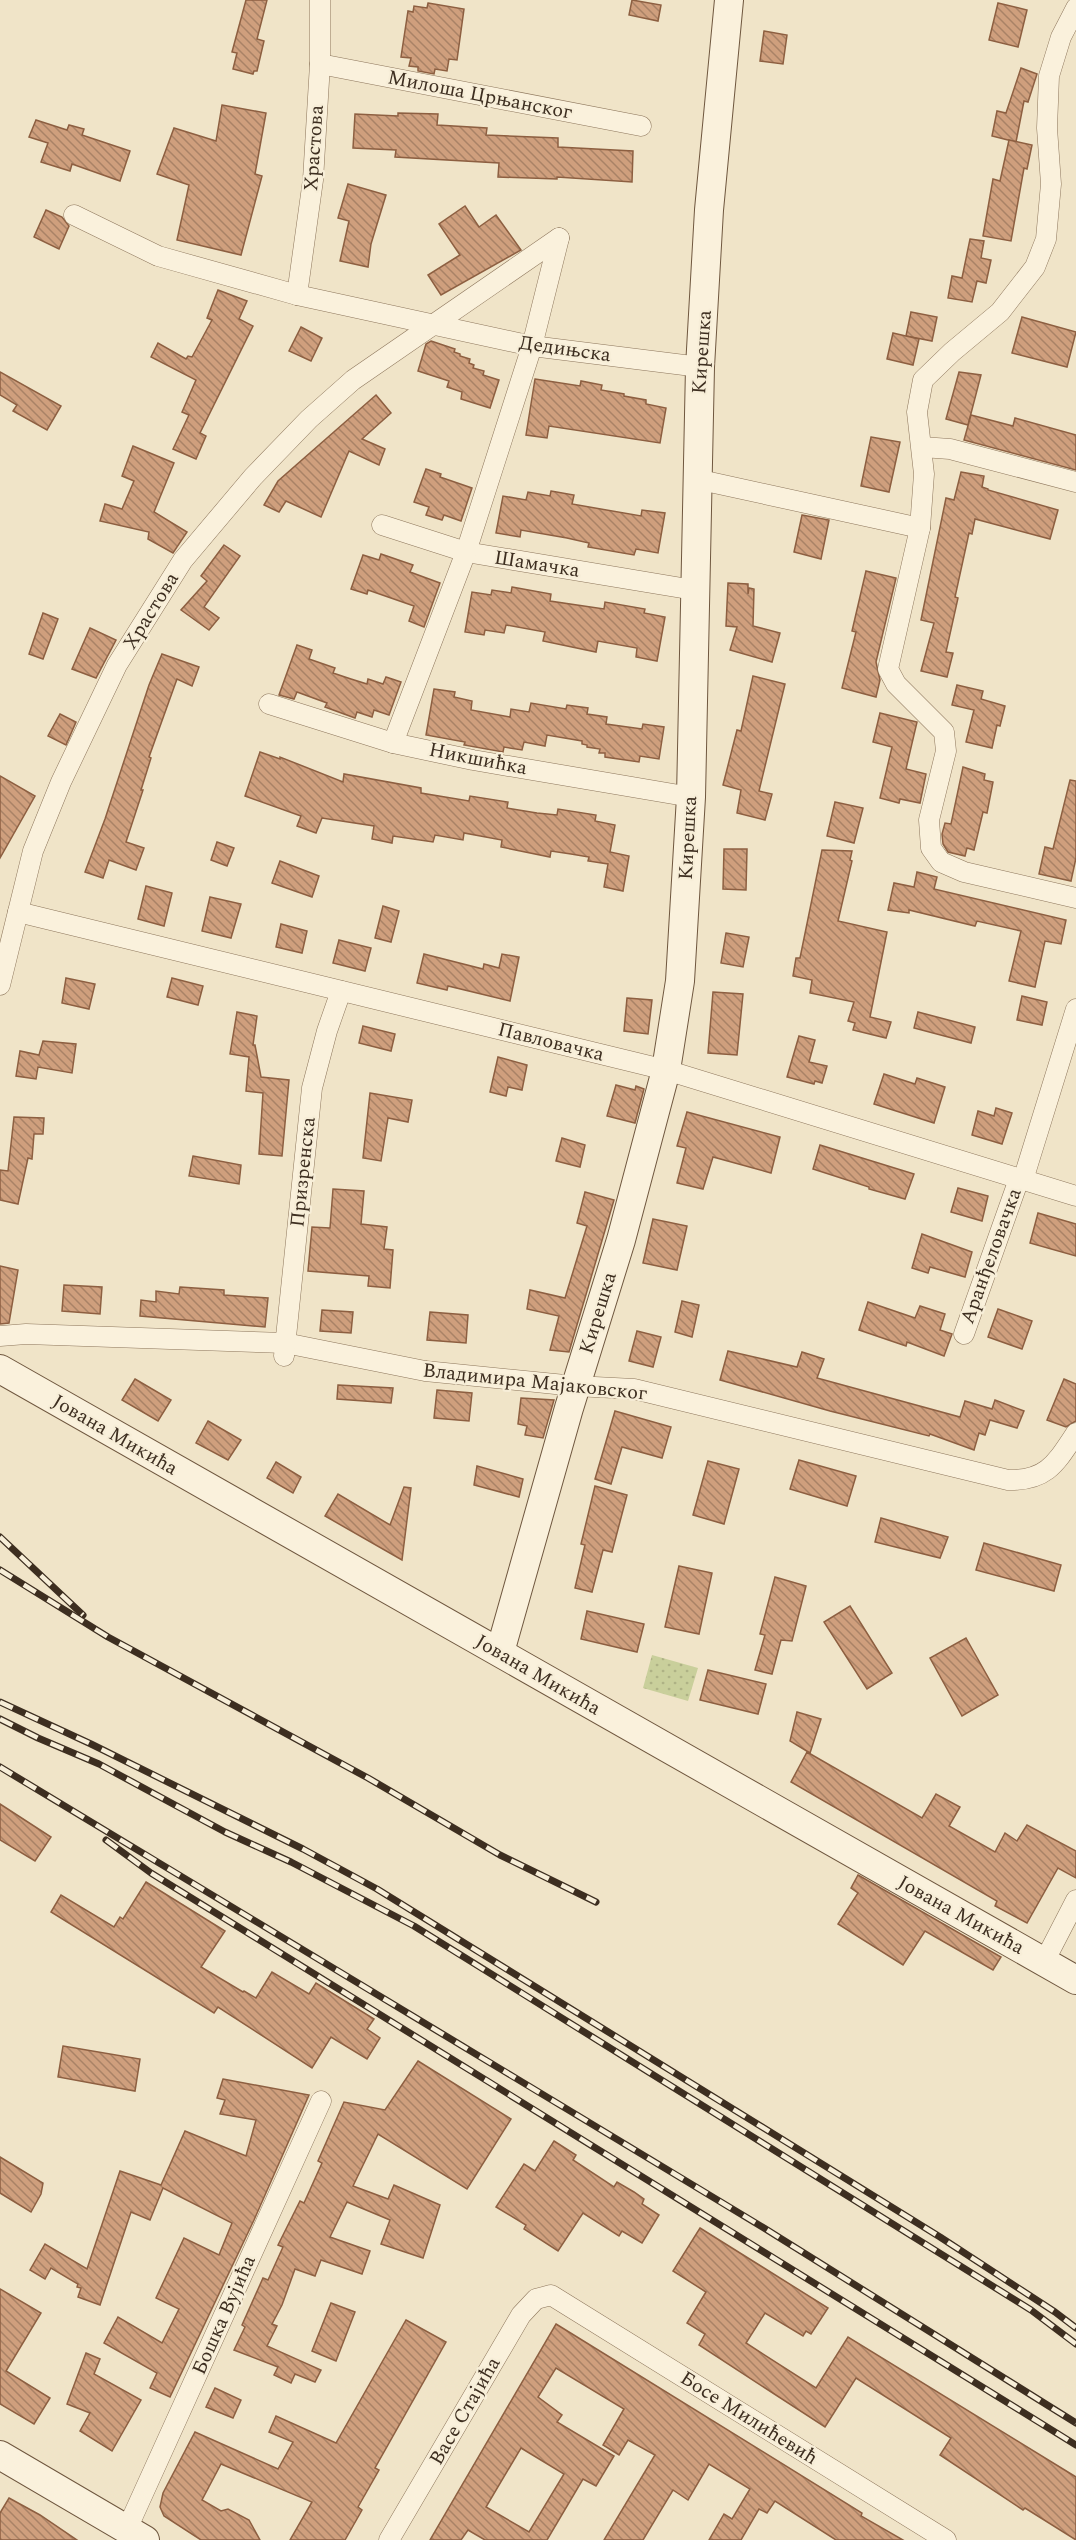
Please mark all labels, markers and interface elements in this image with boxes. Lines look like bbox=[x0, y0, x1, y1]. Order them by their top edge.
street label: Милоша Црњанског bbox=[385, 62, 575, 128]
street label: Храстова bbox=[296, 104, 332, 192]
street label: Кирешка bbox=[684, 309, 720, 395]
street label: Дедињска bbox=[517, 328, 613, 370]
street label: Шамачка bbox=[492, 542, 582, 586]
street label: Храстова bbox=[115, 566, 187, 656]
street label: Никшићка bbox=[426, 735, 530, 783]
street label: Кирешка bbox=[671, 795, 705, 881]
street label: Павловачка bbox=[495, 1014, 608, 1070]
street label: Призренска bbox=[282, 1115, 324, 1229]
street label: Аранђеловачка bbox=[953, 1184, 1030, 1328]
street label: Кирешка bbox=[571, 1268, 625, 1358]
street label: Владимира Мајаковског bbox=[421, 1355, 649, 1409]
street label: Јована Микића bbox=[46, 1387, 184, 1483]
street label: Јована Микића bbox=[469, 1627, 607, 1723]
street label: Јована Микића bbox=[892, 1868, 1030, 1962]
street label: Бошка Вујића bbox=[184, 2250, 264, 2380]
street label: Васе Стајића bbox=[422, 2351, 508, 2471]
street label: Босе Милићевић bbox=[674, 2364, 824, 2472]

